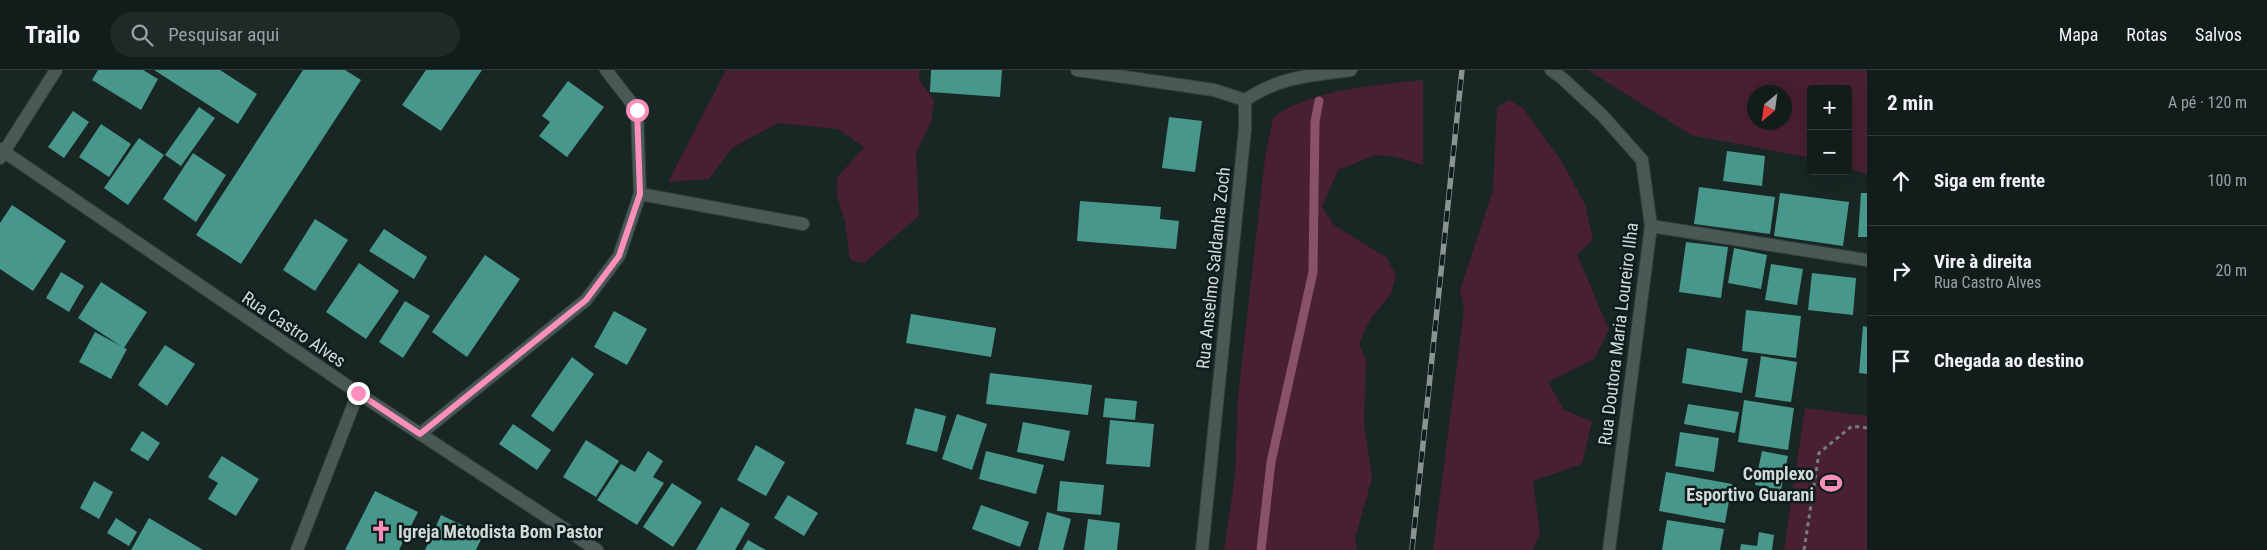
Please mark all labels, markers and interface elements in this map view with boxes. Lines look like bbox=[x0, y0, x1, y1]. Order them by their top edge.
search box bbox=[110, 12, 460, 57]
text: Trailo bbox=[25, 21, 80, 49]
icon: search bbox=[128, 21, 156, 49]
text: Pesquisar aqui bbox=[168, 23, 279, 46]
text: Mapa bbox=[2059, 24, 2098, 45]
text: Rotas bbox=[2126, 24, 2167, 45]
text: Salvos bbox=[2195, 24, 2242, 45]
north arrow bbox=[1747, 85, 1792, 130]
map controls bbox=[1807, 85, 1852, 175]
button: + bbox=[1807, 85, 1852, 130]
text: 2 min bbox=[1887, 91, 1934, 115]
text: A pé · 120 m bbox=[2168, 93, 2247, 112]
route start bbox=[626, 99, 649, 122]
button: − bbox=[1807, 130, 1852, 175]
street label: Rua Anselmo Saldanha Zoch bbox=[1192, 166, 1234, 370]
icon: ahead bbox=[1887, 167, 1915, 195]
text: Siga em frente bbox=[1934, 169, 2045, 192]
text: 100 m bbox=[2208, 171, 2247, 190]
street label: Rua Doutora Maria Loureiro Ilha bbox=[1594, 221, 1642, 447]
text: Vire à direita bbox=[1934, 250, 2032, 273]
icon: right bbox=[1887, 257, 1915, 285]
text: 20 m bbox=[2215, 261, 2247, 280]
text: Rua Castro Alves bbox=[1934, 273, 2041, 292]
street label: Rua Castro Alves bbox=[238, 287, 350, 371]
icon: arrive bbox=[1887, 347, 1915, 375]
text: Chegada ao destino bbox=[1934, 349, 2084, 372]
route end bbox=[347, 382, 370, 405]
place label: Complexo Esportivo Guarani bbox=[1686, 463, 1814, 505]
sports icon: Complexo Esportivo Guarani bbox=[1818, 470, 1844, 496]
church icon: Igreja Metodista Bom Pastor bbox=[368, 518, 394, 544]
place label: Igreja Metodista Bom Pastor bbox=[398, 521, 603, 542]

